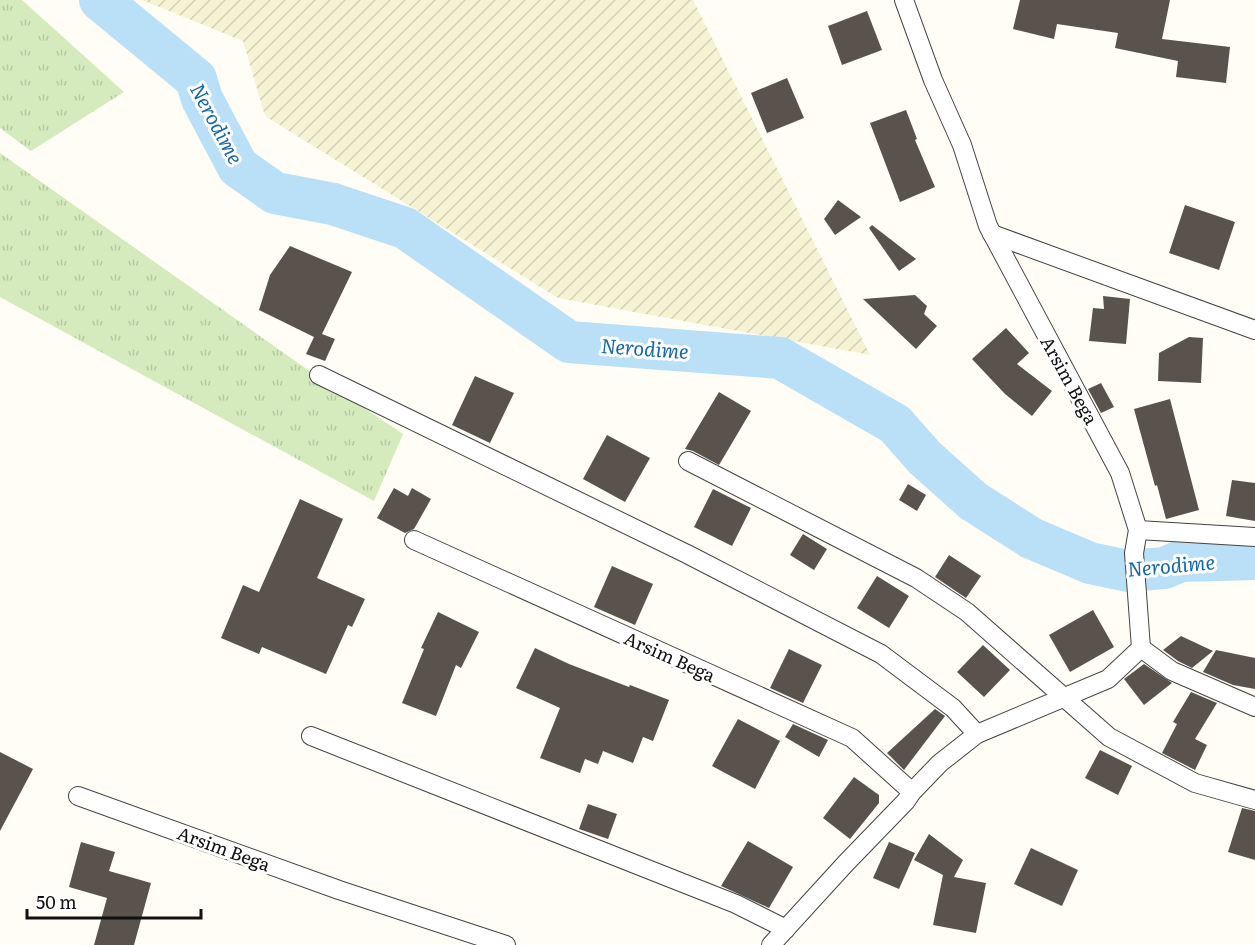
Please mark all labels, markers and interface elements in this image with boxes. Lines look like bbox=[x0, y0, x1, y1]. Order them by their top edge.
water label: Nerodime bbox=[184, 77, 252, 169]
water label: Nerodime bbox=[600, 329, 690, 365]
street label: Arsim Bega bbox=[1035, 331, 1106, 429]
water label: Nerodime bbox=[1126, 545, 1216, 583]
street label: Arsim Bega bbox=[620, 624, 720, 688]
street label: Arsim Bega bbox=[174, 819, 275, 877]
scale bar bbox=[27, 882, 201, 920]
text: 50 m bbox=[36, 888, 77, 915]

